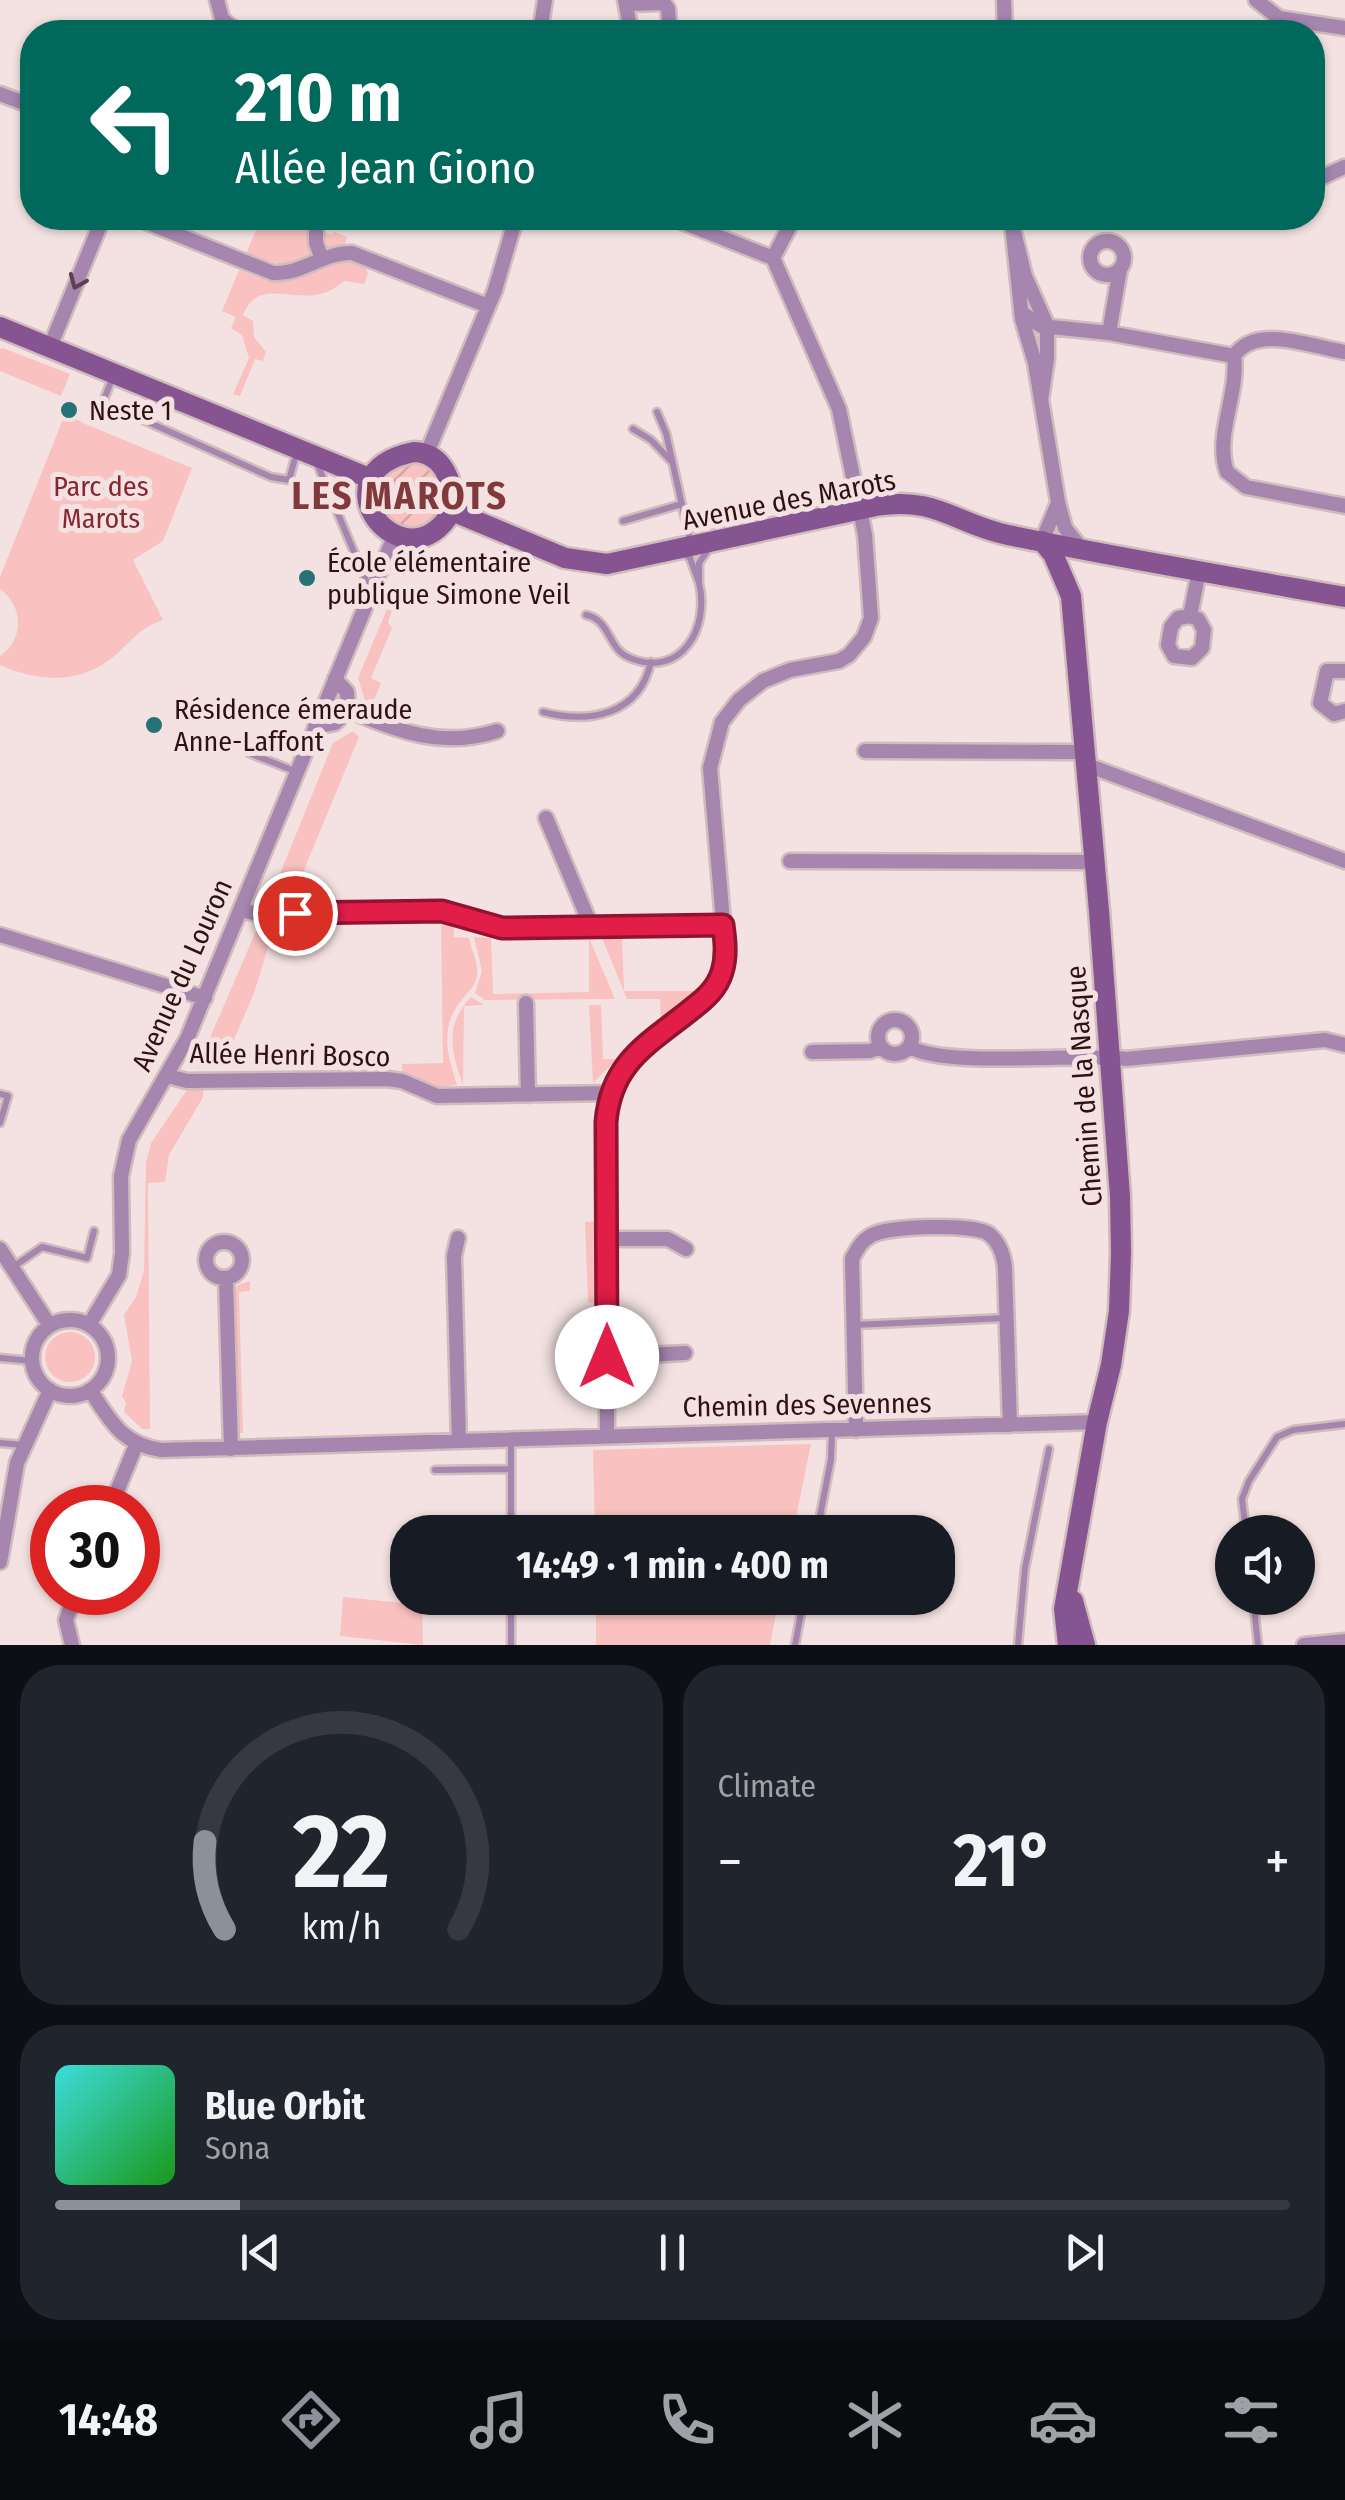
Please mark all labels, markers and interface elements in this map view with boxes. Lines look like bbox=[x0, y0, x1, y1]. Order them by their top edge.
text: 210 m bbox=[235, 56, 402, 140]
icon: left bbox=[70, 60, 200, 190]
text: Allée Jean Giono bbox=[235, 141, 536, 195]
one-way arrow bbox=[68, 272, 88, 290]
place label: Neste 1 bbox=[89, 394, 172, 427]
marker: Neste 1 bbox=[58, 399, 80, 421]
street label: Avenue des Marots bbox=[680, 463, 898, 537]
park label: Parc des Marots bbox=[53, 470, 149, 535]
district label: LES MAROTS bbox=[292, 473, 508, 519]
place label: École élémentaire publique Simone Veil bbox=[327, 546, 570, 611]
marker: École élémentaire publique Simone Veil bbox=[296, 567, 318, 589]
place label: Résidence émeraude Anne-Laffont bbox=[174, 693, 412, 758]
marker: Résidence émeraude Anne-Laffont bbox=[143, 714, 165, 736]
pin bbox=[253, 871, 338, 956]
street label: Avenue du Louron bbox=[125, 874, 239, 1076]
icon: arrive bbox=[268, 886, 323, 941]
street label: Chemin de la Nasque bbox=[1059, 964, 1109, 1208]
street label: Allée Henri Bosco bbox=[189, 1037, 391, 1073]
position arrow bbox=[555, 1305, 659, 1409]
street label: Chemin des Sevennes bbox=[682, 1386, 932, 1424]
speed limit sign: 30 bbox=[30, 1485, 160, 1615]
map controls bbox=[1215, 1515, 1315, 1615]
button: sound bbox=[1215, 1515, 1315, 1615]
text: 14:49 · 1 min · 400 m bbox=[516, 1542, 829, 1588]
text: Climate bbox=[718, 1767, 816, 1805]
text: 22 bbox=[292, 1790, 389, 1915]
text: 21° bbox=[954, 1816, 1054, 1906]
text: − bbox=[718, 1829, 742, 1895]
text: + bbox=[1265, 1829, 1290, 1895]
text: km/h bbox=[301, 1906, 381, 1948]
text: Blue Orbit bbox=[205, 2083, 365, 2129]
text: Sona bbox=[205, 2129, 270, 2167]
icon: previous bbox=[233, 2225, 288, 2280]
icon: pause bbox=[645, 2225, 700, 2280]
icon: next bbox=[1057, 2225, 1112, 2280]
icon: directions bbox=[276, 2385, 346, 2455]
icon: music bbox=[464, 2385, 534, 2455]
icon: phone bbox=[652, 2385, 722, 2455]
icon: climate bbox=[840, 2385, 910, 2455]
icon: car bbox=[1028, 2385, 1098, 2455]
icon: filters bbox=[1216, 2385, 1286, 2455]
text: 14:48 bbox=[59, 2393, 158, 2447]

